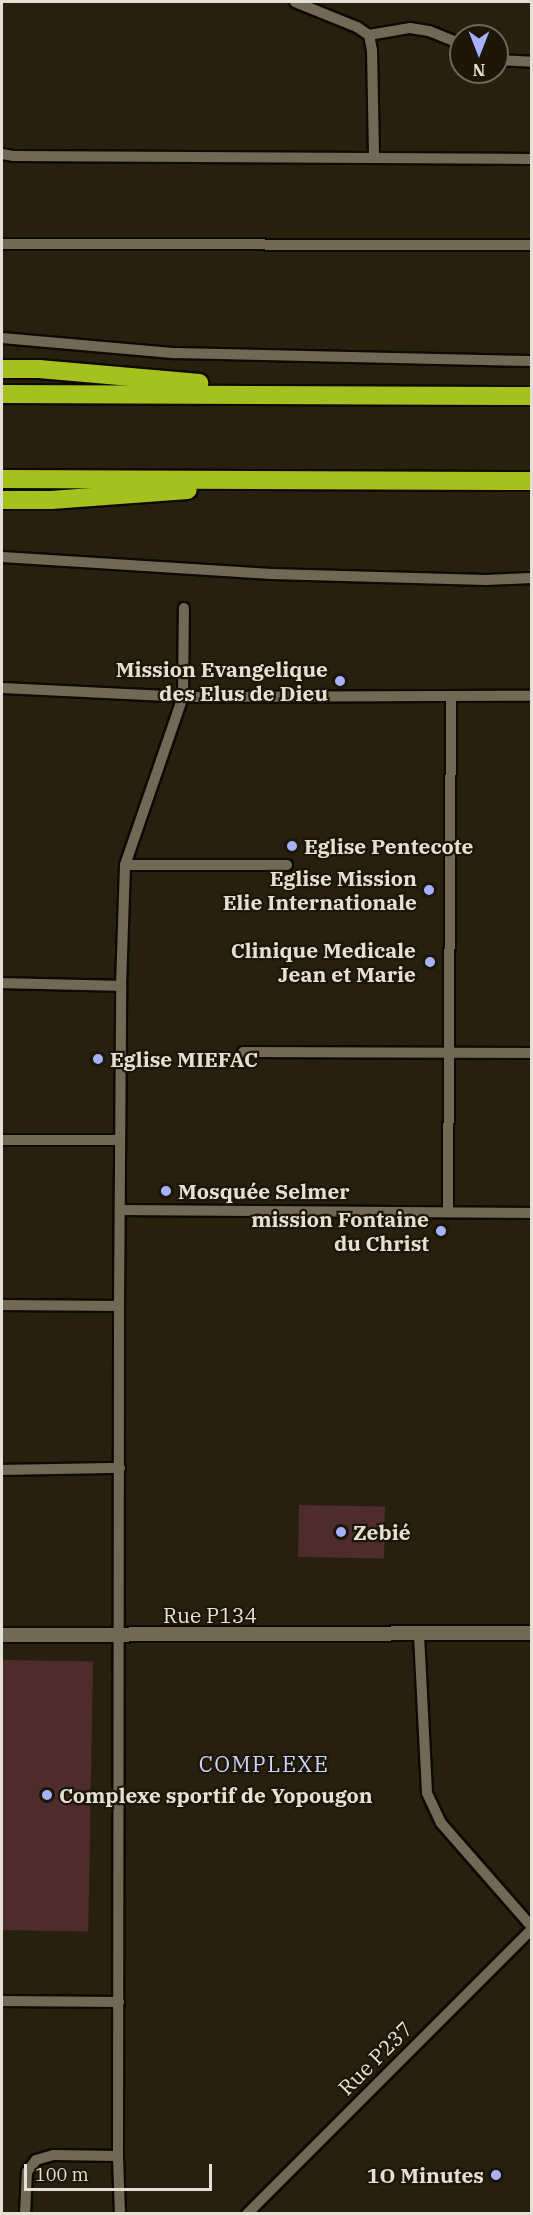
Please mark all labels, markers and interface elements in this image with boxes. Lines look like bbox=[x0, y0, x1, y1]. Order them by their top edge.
north arrow bbox=[449, 24, 509, 84]
text: N bbox=[473, 60, 485, 80]
place label: Mission Evangelique des Elus de Dieu bbox=[116, 656, 328, 706]
marker: Mission Evangelique des Elus de Dieu bbox=[333, 674, 347, 688]
place label: Eglise Pentecote bbox=[304, 833, 473, 859]
marker: Eglise Pentecote bbox=[285, 839, 299, 853]
place label: Eglise Mission Elie Internationale bbox=[223, 865, 417, 915]
marker: Eglise Mission Elie Internationale bbox=[422, 883, 436, 897]
place label: Clinique Medicale Jean et Marie bbox=[231, 937, 416, 987]
marker: Clinique Medicale Jean et Marie bbox=[421, 953, 439, 971]
place label: Eglise MIEFAC bbox=[110, 1046, 258, 1072]
marker: Eglise MIEFAC bbox=[91, 1052, 105, 1066]
place label: Mosquée Selmer bbox=[178, 1178, 350, 1204]
marker: Mosquée Selmer bbox=[159, 1184, 173, 1198]
place label: mission Fontaine du Christ bbox=[251, 1206, 429, 1256]
marker: mission Fontaine du Christ bbox=[434, 1224, 448, 1238]
place label: Zebié bbox=[353, 1519, 411, 1545]
marker: Zebié bbox=[334, 1525, 348, 1539]
street label: Rue P134 bbox=[163, 1602, 257, 1628]
district label: COMPLEXE bbox=[199, 1751, 329, 1777]
place label: Complexe sportif de Yopougon bbox=[59, 1782, 373, 1808]
marker: Complexe sportif de Yopougon bbox=[40, 1788, 54, 1802]
street label: Rue P237 bbox=[333, 2016, 417, 2100]
scale bar bbox=[27, 2152, 214, 2190]
place label: 1O Minutes bbox=[367, 2162, 484, 2188]
text: 100 m bbox=[35, 2163, 89, 2186]
marker: 1O Minutes bbox=[489, 2168, 503, 2182]

